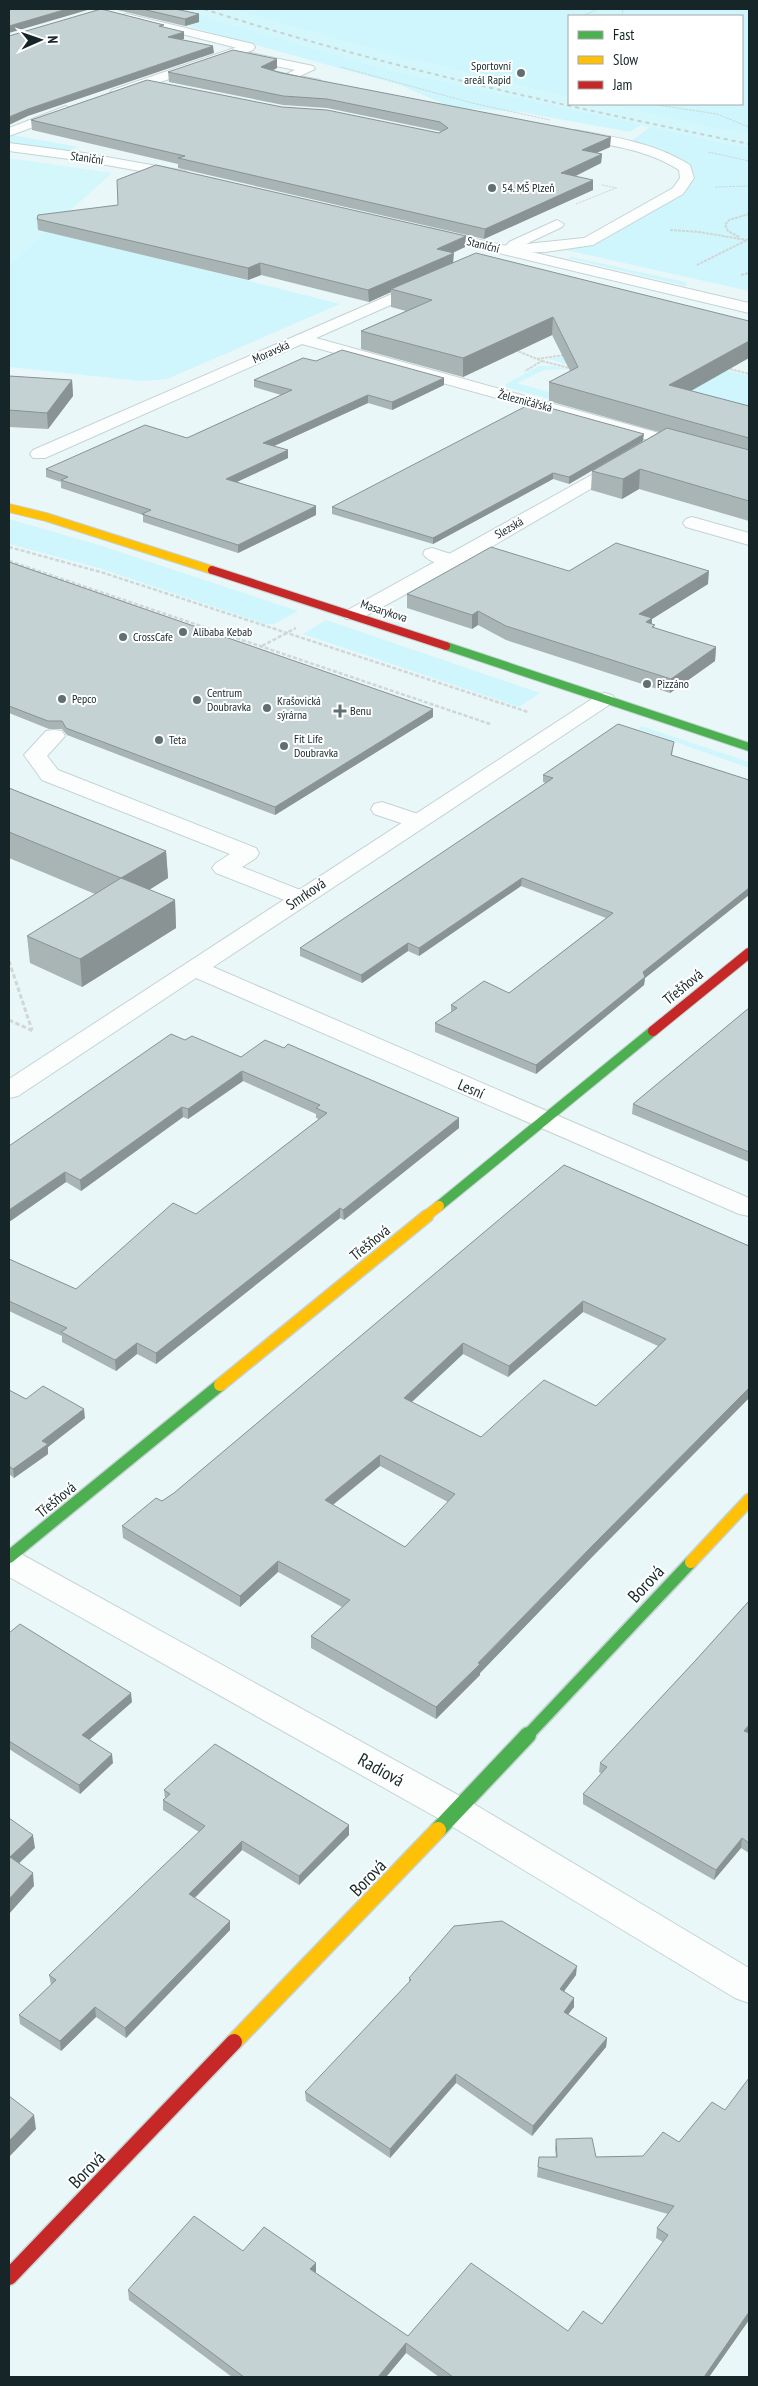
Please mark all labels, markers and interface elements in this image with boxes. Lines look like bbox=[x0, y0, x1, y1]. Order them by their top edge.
north arrow bbox=[15, 15, 65, 65]
legend bbox=[568, 15, 743, 105]
text: Fast bbox=[613, 25, 634, 44]
text: N bbox=[44, 35, 62, 44]
text: Slow bbox=[613, 50, 638, 69]
place label: Sportovní areál Rapid bbox=[464, 58, 511, 87]
marker: Sportovní areál Rapid bbox=[515, 67, 527, 79]
text: Jam bbox=[612, 75, 632, 94]
street label: Staniční bbox=[70, 148, 105, 167]
place label: 54. MŠ Plzeň bbox=[502, 180, 555, 195]
marker: 54. MŠ Plzeň bbox=[486, 182, 498, 194]
street label: Staniční bbox=[465, 233, 501, 256]
street label: Moravská bbox=[250, 337, 292, 366]
street label: Železničářská bbox=[496, 386, 554, 415]
street label: Slezská bbox=[492, 513, 526, 542]
street label: Masarykova bbox=[359, 596, 410, 625]
place label: Alibaba Kebab bbox=[193, 624, 252, 639]
marker: Alibaba Kebab bbox=[177, 626, 189, 638]
place label: CrossCafe bbox=[133, 629, 173, 644]
marker: CrossCafe bbox=[117, 631, 129, 643]
place label: Pizzáno bbox=[657, 676, 689, 691]
marker: Pizzáno bbox=[641, 678, 653, 690]
place label: Centrum Doubravka bbox=[207, 685, 251, 714]
place label: Pepco bbox=[72, 691, 97, 706]
marker: Pepco bbox=[56, 693, 68, 705]
place label: Krašovická sýrárna bbox=[277, 693, 321, 722]
marker: Centrum Doubravka bbox=[191, 694, 203, 706]
marker: Krašovická sýrárna bbox=[261, 702, 273, 714]
place label: Benu bbox=[350, 703, 371, 718]
marker: Benu bbox=[334, 705, 346, 717]
place label: Fit Life Doubravka bbox=[294, 731, 338, 760]
place label: Teta bbox=[169, 732, 186, 747]
marker: Teta bbox=[153, 734, 165, 746]
marker: Fit Life Doubravka bbox=[278, 740, 290, 752]
street label: Smrková bbox=[282, 873, 329, 914]
street label: Třešňová bbox=[659, 965, 707, 1009]
street label: Lesní bbox=[455, 1074, 488, 1103]
street label: Třešňová bbox=[346, 1221, 394, 1265]
street label: Třešňová bbox=[32, 1478, 80, 1522]
street label: Borová bbox=[623, 1560, 669, 1607]
street label: Radiová bbox=[354, 1748, 408, 1792]
street label: Borová bbox=[344, 1854, 391, 1901]
street label: Borová bbox=[63, 2146, 110, 2193]

